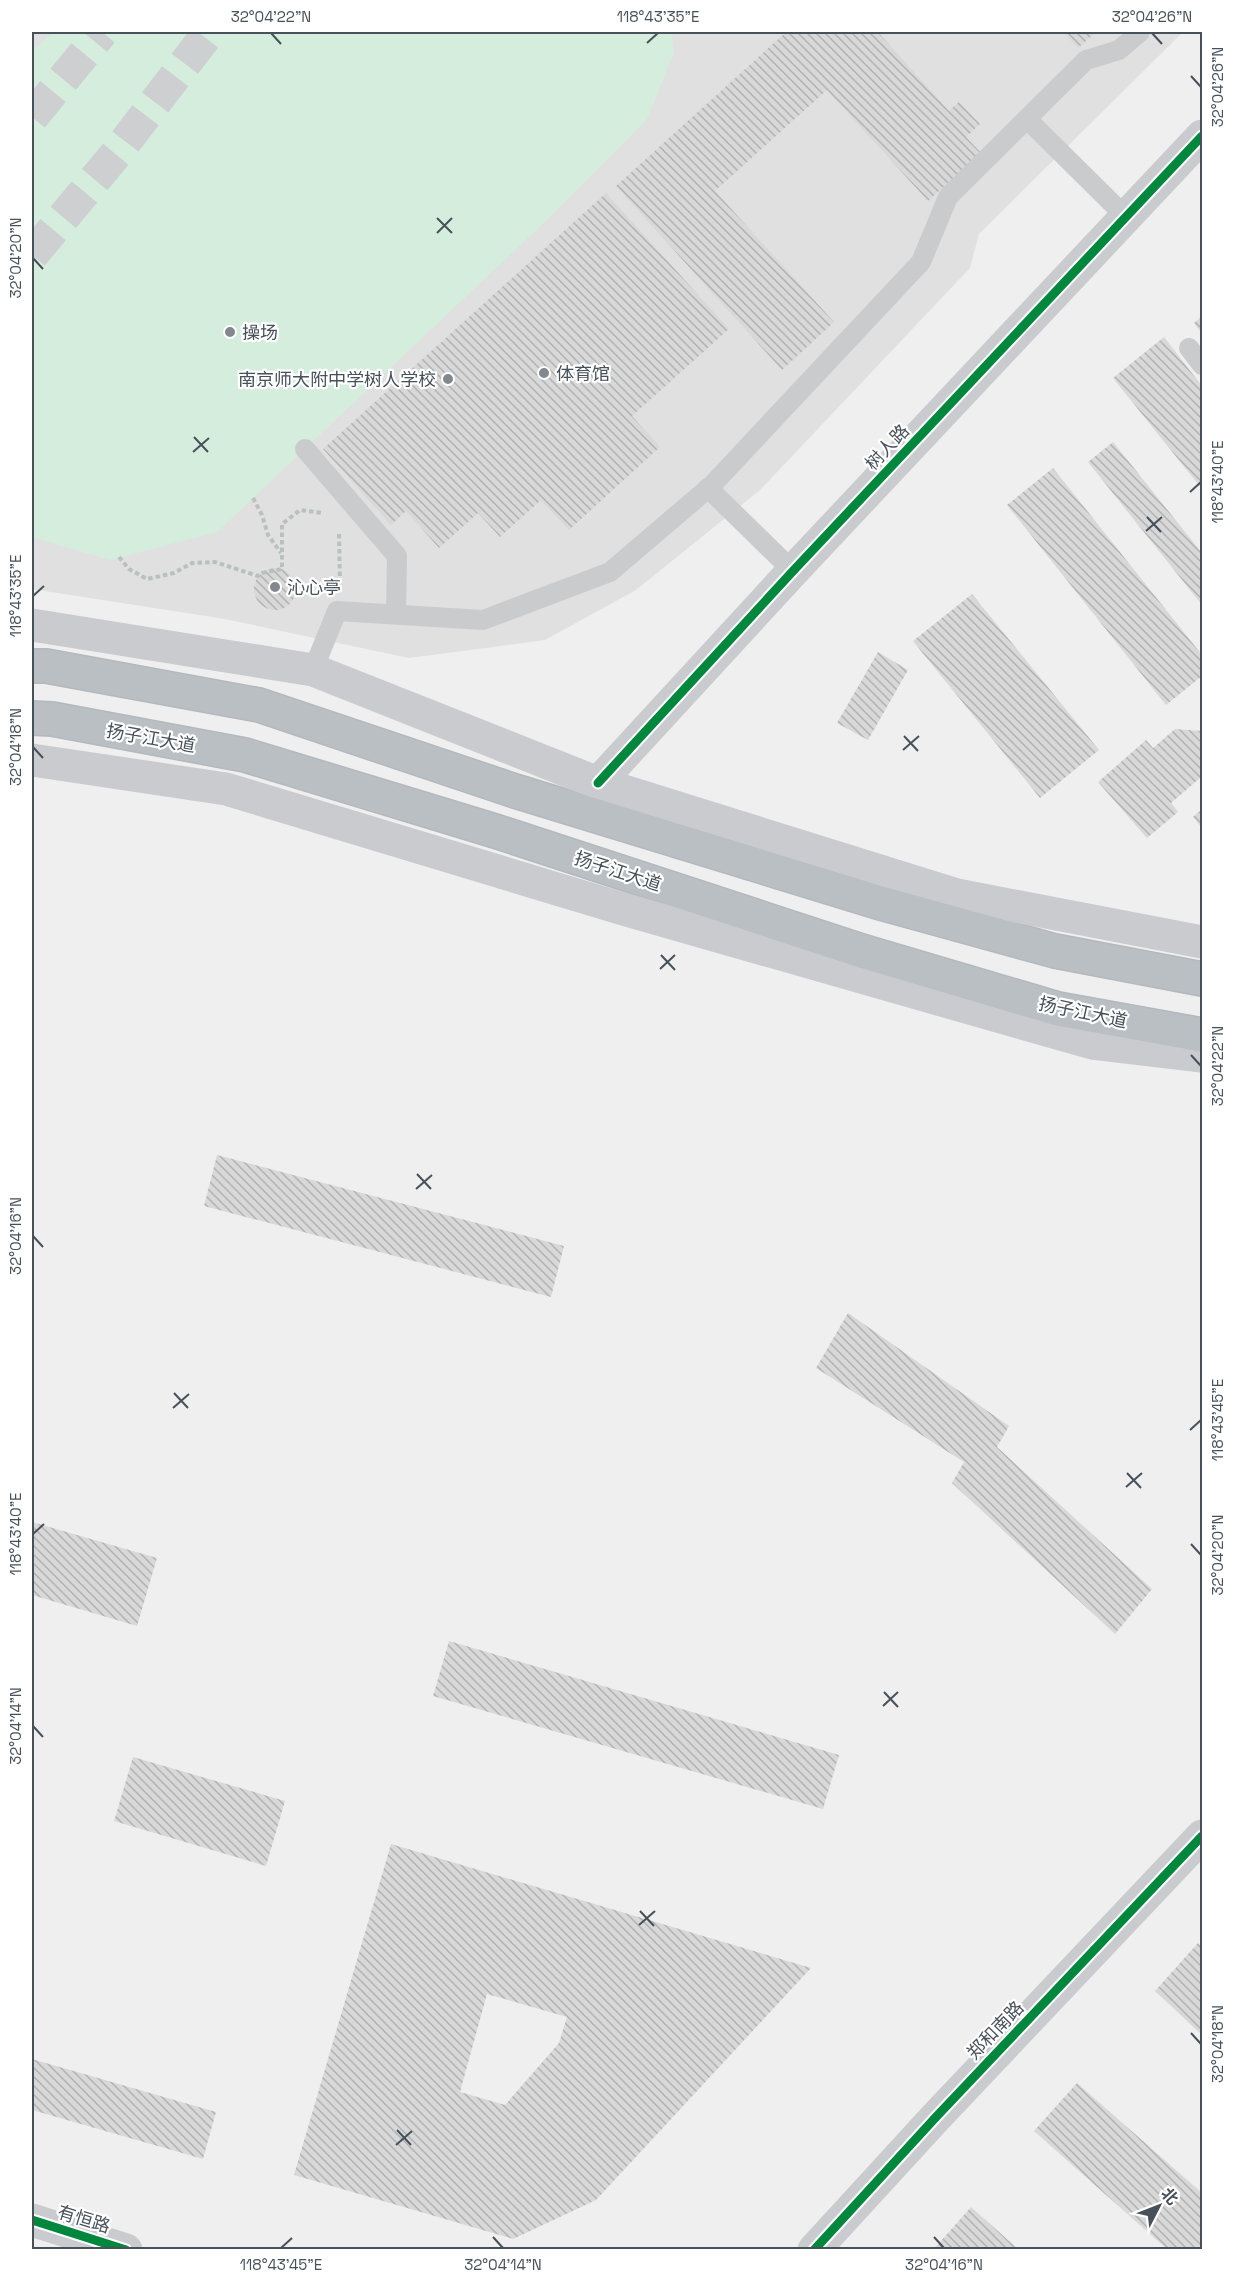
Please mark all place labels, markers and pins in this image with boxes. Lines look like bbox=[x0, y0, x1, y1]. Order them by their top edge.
place label: 操场 bbox=[242, 321, 278, 344]
marker: 操场 bbox=[223, 325, 237, 339]
place label: 体育馆 bbox=[556, 362, 610, 385]
marker: 体育馆 bbox=[537, 366, 551, 380]
place label: 南京师大附中学树人学校 bbox=[238, 368, 436, 391]
marker: 南京师大附中学树人学校 bbox=[441, 372, 455, 386]
place label: 沁心亭 bbox=[287, 576, 341, 599]
marker: 沁心亭 bbox=[268, 580, 282, 594]

